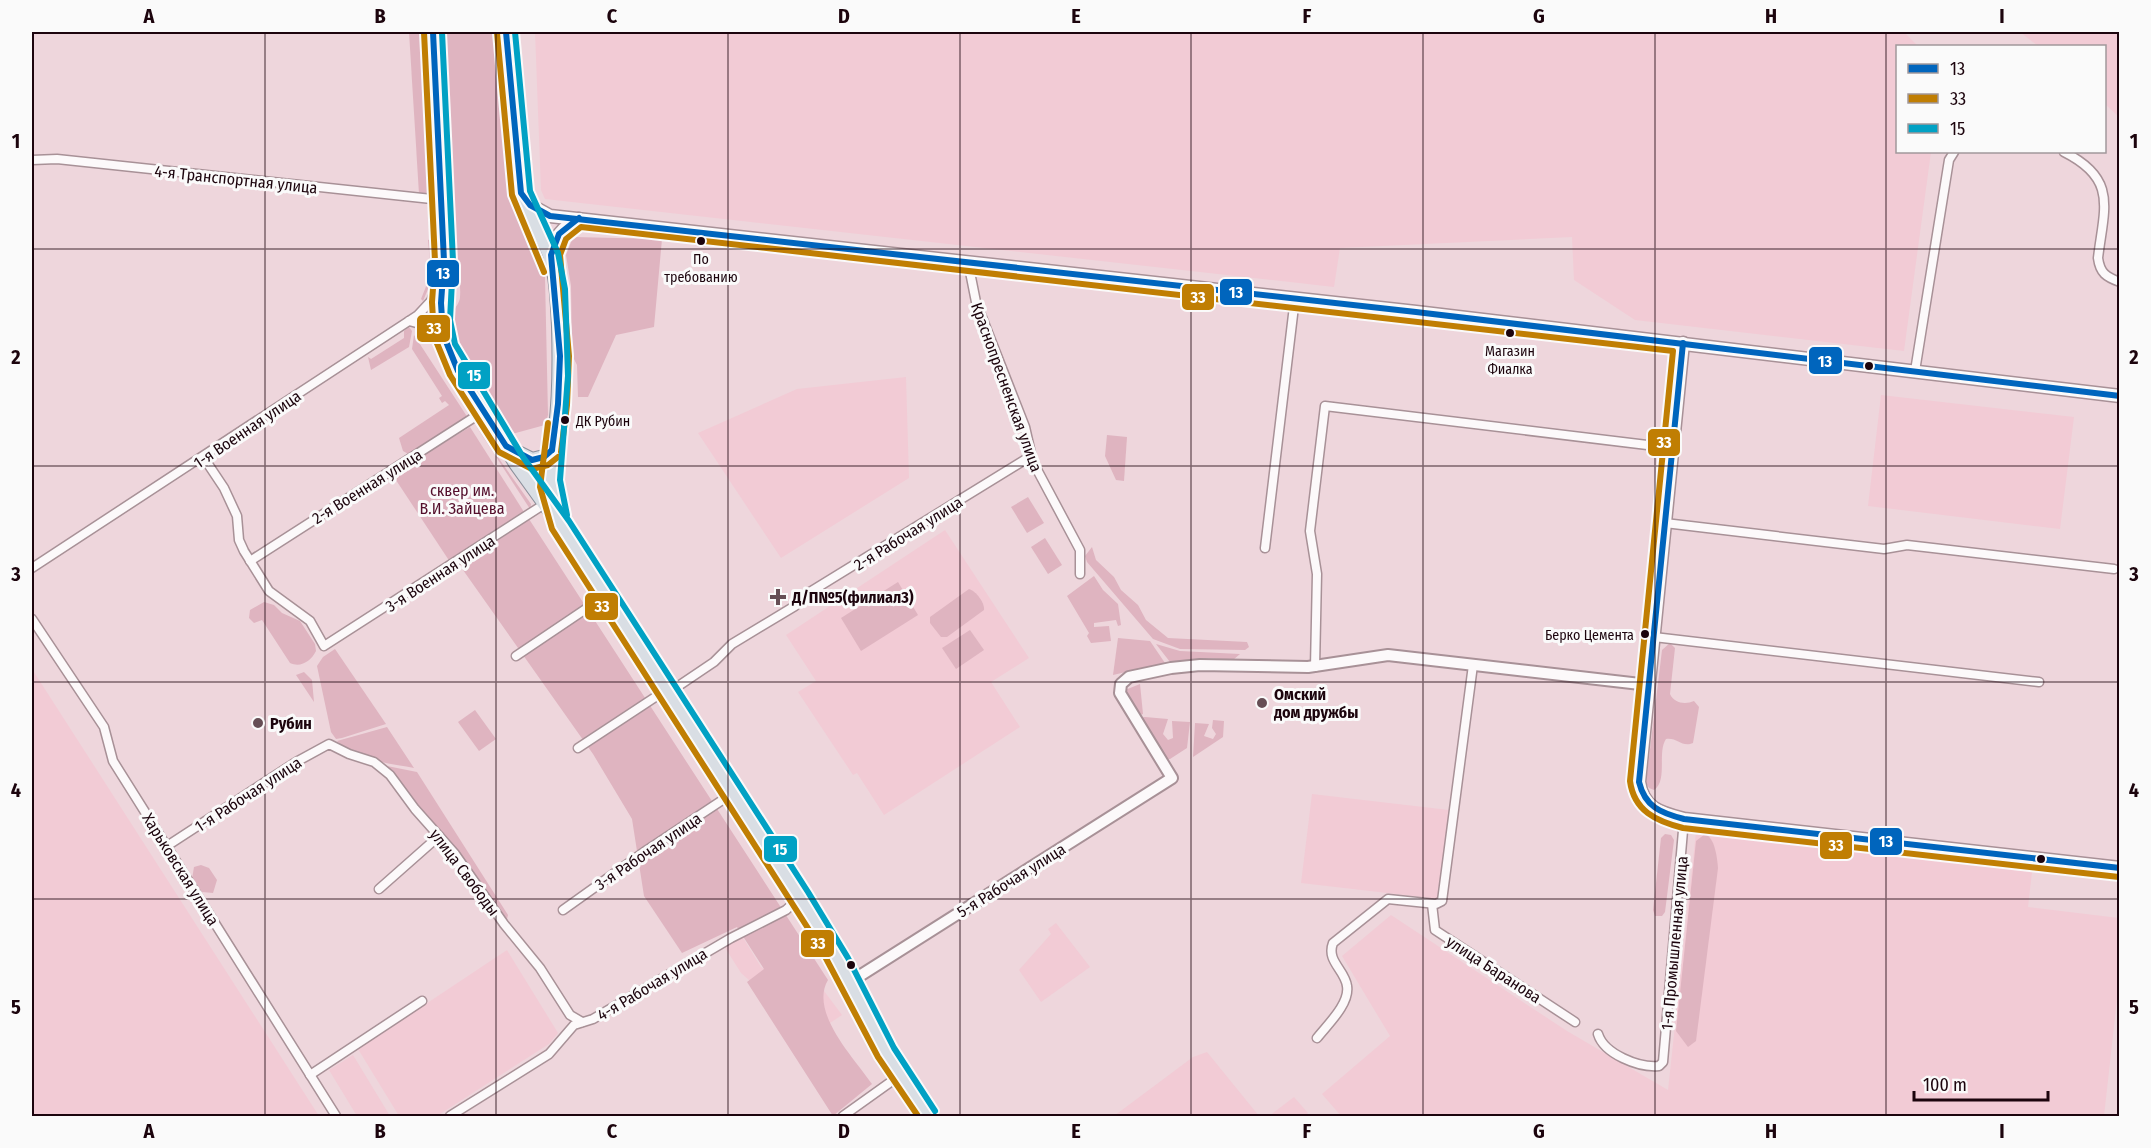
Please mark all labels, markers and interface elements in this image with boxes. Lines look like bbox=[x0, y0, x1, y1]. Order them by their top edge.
text: A bbox=[143, 4, 156, 28]
text: B bbox=[374, 4, 386, 28]
text: C bbox=[607, 4, 618, 28]
text: D bbox=[838, 4, 850, 28]
text: E bbox=[1071, 4, 1081, 28]
text: F bbox=[1303, 4, 1312, 28]
text: G bbox=[1533, 4, 1545, 28]
text: H bbox=[1765, 4, 1777, 28]
text: I bbox=[1999, 4, 2005, 28]
legend bbox=[1896, 45, 2106, 153]
text: 13 bbox=[1950, 58, 1965, 80]
text: 33 bbox=[1950, 88, 1966, 110]
text: 15 bbox=[1950, 118, 1965, 140]
text: 1 bbox=[12, 129, 20, 153]
text: 1 bbox=[2130, 129, 2138, 153]
street label: 4-я Транспортная улица bbox=[153, 161, 319, 198]
marker: По требованию bbox=[695, 235, 707, 247]
place label: По требованию bbox=[664, 251, 738, 286]
line badge: 13 bbox=[426, 259, 460, 288]
text: 13 bbox=[436, 264, 451, 283]
line badge: 13 bbox=[1219, 278, 1253, 306]
line badge: 33 bbox=[1181, 283, 1215, 311]
text: 13 bbox=[1229, 283, 1244, 302]
text: 33 bbox=[1189, 288, 1206, 307]
street label: Краснопресненская улица bbox=[967, 300, 1046, 475]
line badge: 33 bbox=[416, 314, 451, 343]
text: 33 bbox=[425, 319, 442, 338]
marker: Магазин Фиалка bbox=[1504, 327, 1516, 339]
place label: Магазин Фиалка bbox=[1485, 343, 1535, 378]
text: 2 bbox=[10, 345, 21, 369]
text: 2 bbox=[2128, 345, 2139, 369]
line badge: 13 bbox=[1808, 346, 1843, 375]
text: 13 bbox=[1818, 352, 1833, 371]
unlabelled marker bbox=[1863, 360, 1875, 372]
line badge: 15 bbox=[457, 361, 491, 390]
text: 15 bbox=[467, 366, 481, 385]
street label: 1-я Военная улица bbox=[190, 386, 305, 472]
place label: ДК Рубин bbox=[575, 413, 630, 430]
marker: ДК Рубин bbox=[559, 414, 571, 426]
line badge: 33 bbox=[1647, 428, 1681, 457]
text: 33 bbox=[1655, 433, 1672, 452]
street label: 2-я Военная улица bbox=[309, 445, 426, 528]
park label: сквер им. В.И. Зайцева bbox=[420, 481, 505, 518]
street label: 2-я Рабочая улица bbox=[851, 492, 966, 574]
street label: 3-я Военная улица bbox=[382, 531, 499, 616]
text: 3 bbox=[10, 562, 21, 586]
text: 3 bbox=[2128, 562, 2139, 586]
marker: Д/П№5(филиал3) bbox=[769, 588, 787, 606]
place label: Д/П№5(филиал3) bbox=[791, 588, 914, 607]
line badge: 33 bbox=[584, 592, 619, 621]
text: 33 bbox=[593, 597, 610, 616]
place label: Берко Цемента bbox=[1545, 627, 1634, 644]
marker: Берко Цемента bbox=[1639, 628, 1651, 640]
place label: Омский дом дружбы bbox=[1273, 685, 1358, 722]
marker: Омский дом дружбы bbox=[1255, 696, 1269, 710]
place label: Рубин bbox=[270, 714, 312, 733]
marker: Рубин bbox=[251, 716, 265, 730]
street label: 1-я Рабочая улица bbox=[191, 753, 305, 836]
text: 4 bbox=[11, 778, 21, 802]
text: 4 bbox=[2129, 778, 2139, 802]
street label: 3-я Рабочая улица bbox=[591, 809, 705, 894]
street label: Харьковская улица bbox=[138, 810, 223, 929]
street label: улица Свободы bbox=[426, 825, 503, 919]
line badge: 13 bbox=[1869, 827, 1903, 856]
line badge: 33 bbox=[1819, 831, 1853, 860]
text: 13 bbox=[1879, 832, 1894, 851]
line badge: 15 bbox=[763, 835, 798, 863]
text: 33 bbox=[1827, 836, 1844, 855]
street label: 5-я Рабочая улица bbox=[953, 839, 1069, 921]
text: 15 bbox=[773, 840, 787, 859]
unlabelled marker bbox=[2035, 853, 2047, 865]
street label: 1-я Промышленная улица bbox=[1657, 855, 1692, 1031]
line badge: 33 bbox=[800, 929, 835, 958]
street label: улица Баранова bbox=[1443, 932, 1545, 1007]
text: 33 bbox=[809, 934, 826, 953]
street label: 4-я Рабочая улица bbox=[594, 944, 711, 1025]
unlabelled marker bbox=[845, 959, 857, 971]
text: 5 bbox=[11, 995, 21, 1019]
text: 5 bbox=[2129, 995, 2139, 1019]
scale bar bbox=[1914, 1064, 2048, 1102]
text: 100 m bbox=[1923, 1074, 1967, 1096]
text: A bbox=[143, 1119, 156, 1143]
text: B bbox=[374, 1119, 386, 1143]
text: C bbox=[607, 1119, 618, 1143]
text: D bbox=[838, 1119, 850, 1143]
text: E bbox=[1071, 1119, 1081, 1143]
text: F bbox=[1303, 1119, 1312, 1143]
text: G bbox=[1533, 1119, 1545, 1143]
text: H bbox=[1765, 1119, 1777, 1143]
text: I bbox=[1999, 1119, 2005, 1143]

